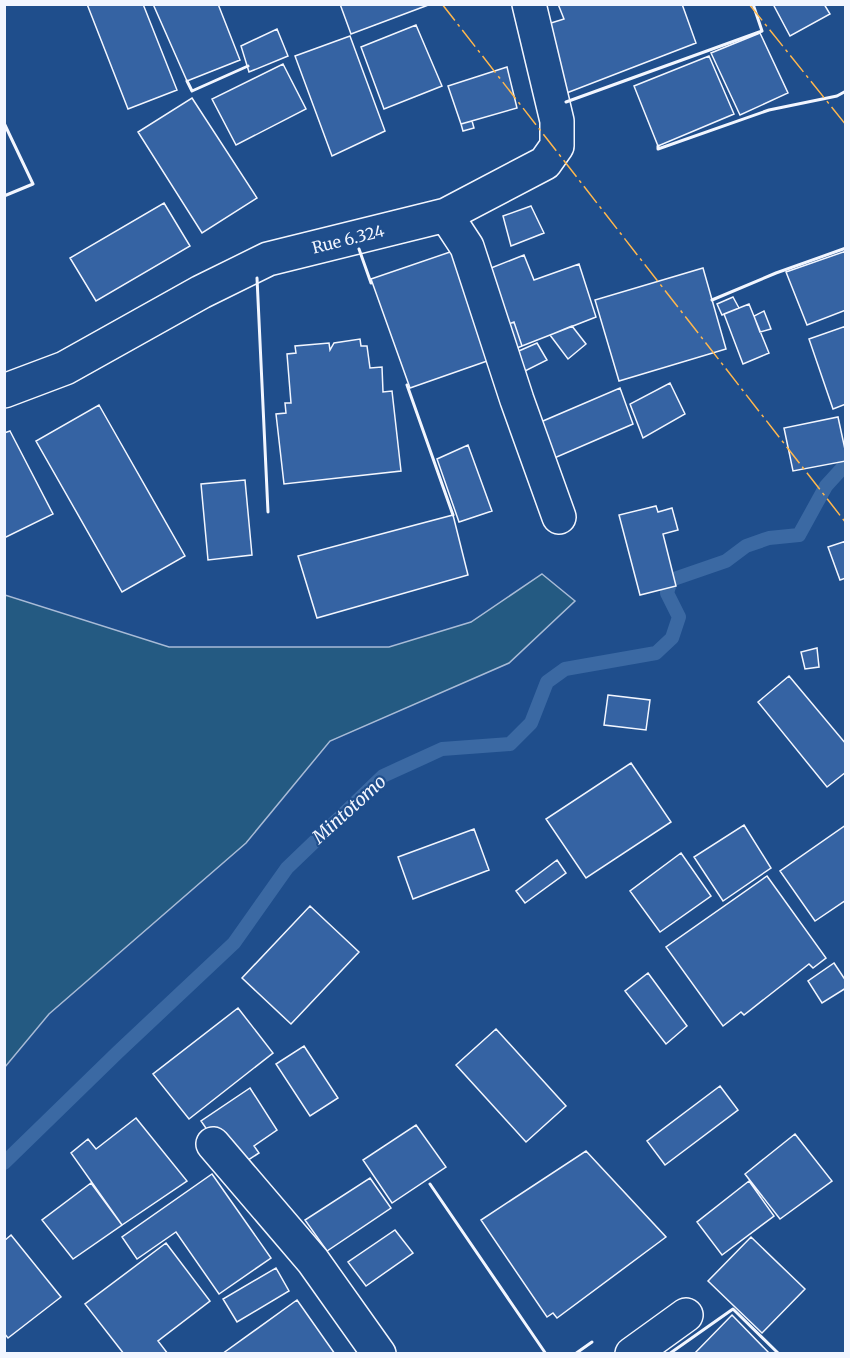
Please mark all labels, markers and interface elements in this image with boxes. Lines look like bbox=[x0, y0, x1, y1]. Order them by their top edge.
street label: Rue 6.324 bbox=[310, 220, 386, 258]
water label: Mintotomo bbox=[307, 770, 391, 849]

